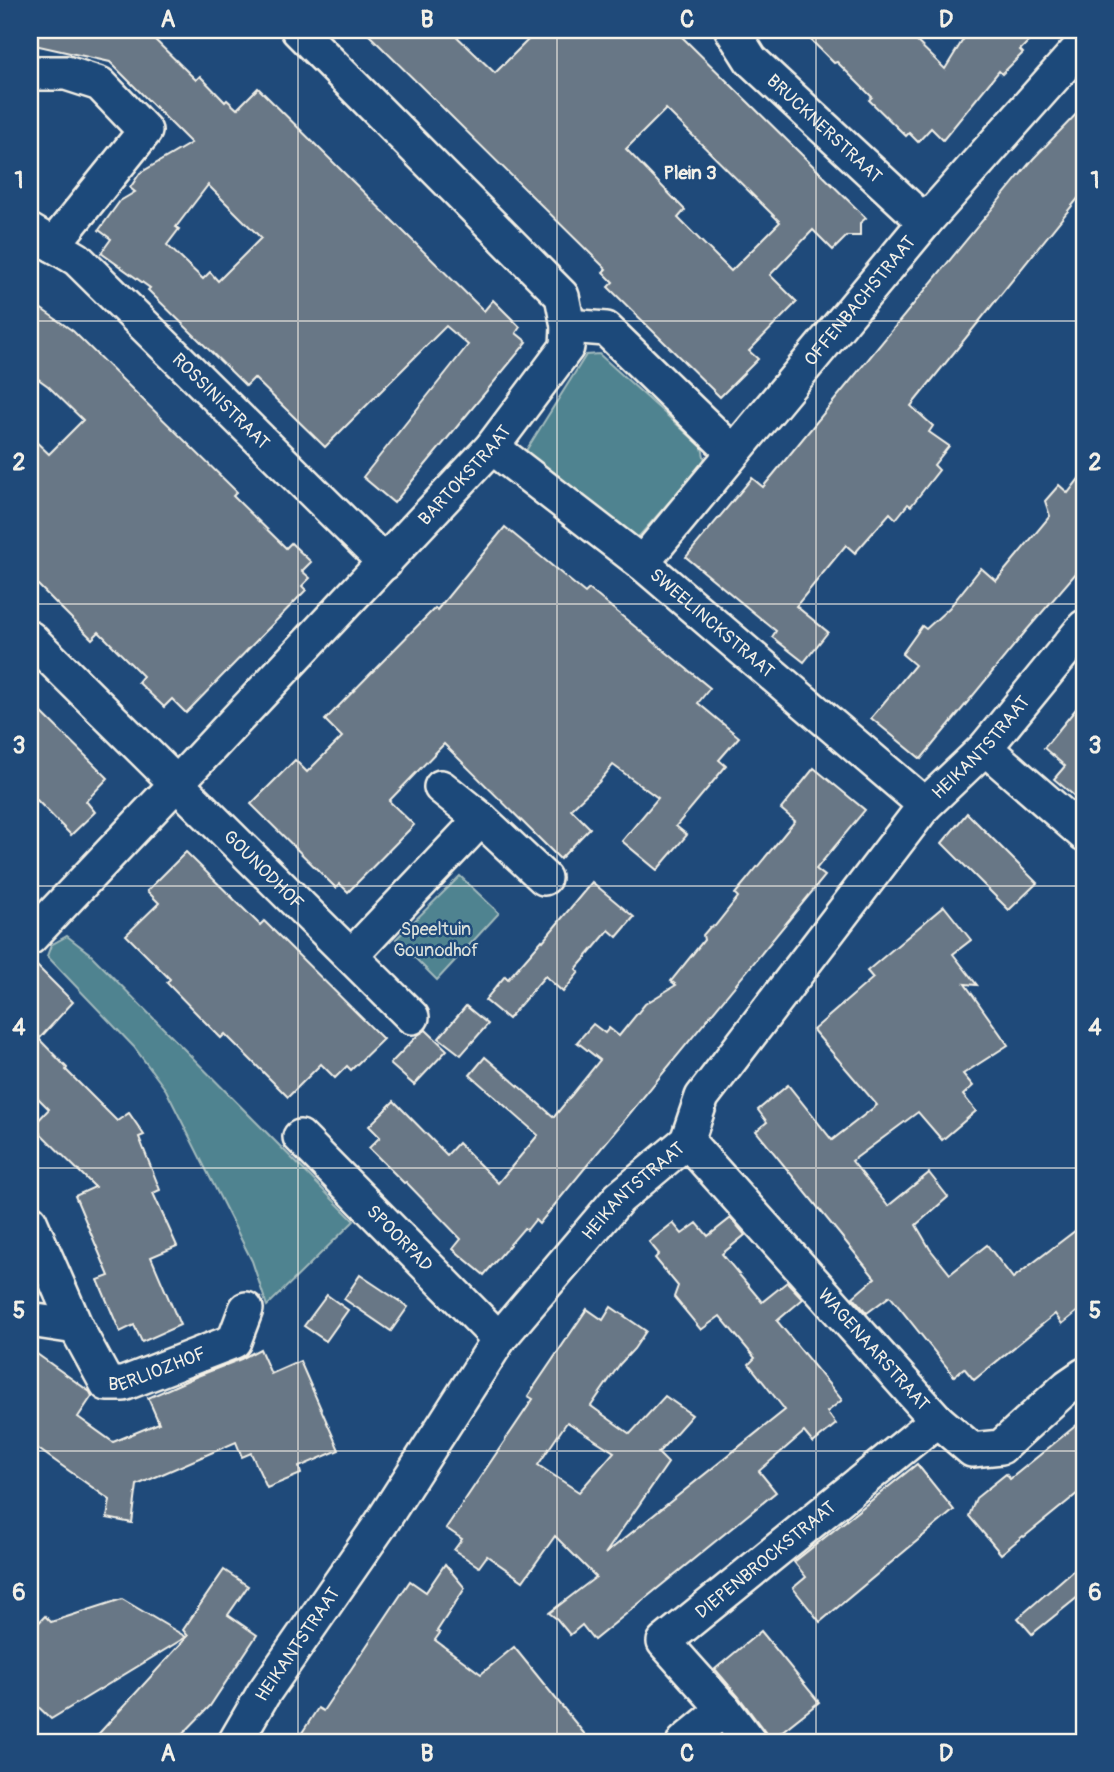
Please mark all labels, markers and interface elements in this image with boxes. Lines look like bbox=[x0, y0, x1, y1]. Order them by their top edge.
text: A bbox=[161, 5, 176, 34]
text: B bbox=[420, 5, 434, 34]
text: C bbox=[680, 5, 694, 34]
text: D bbox=[939, 5, 953, 34]
street label: BRUCKNERSTRAAT bbox=[762, 69, 887, 188]
district label: Plein 3 bbox=[663, 161, 717, 185]
text: 1 bbox=[15, 166, 24, 195]
text: 1 bbox=[1091, 166, 1100, 195]
street label: OFFENBACHSTRAAT bbox=[799, 231, 920, 370]
street label: ROSSINISTRAAT bbox=[167, 348, 275, 454]
street label: BARTOKSTRAAT bbox=[413, 420, 516, 530]
text: 2 bbox=[13, 448, 26, 477]
text: 2 bbox=[1089, 448, 1102, 477]
street label: SWEELINCKSTRAAT bbox=[645, 563, 779, 683]
street label: HEIKANTSTRAAT bbox=[927, 691, 1035, 804]
text: 3 bbox=[13, 731, 25, 760]
text: 3 bbox=[1089, 731, 1101, 760]
street label: GOUNODHOF bbox=[219, 825, 309, 915]
park label: Speeltuin Gounodhof bbox=[393, 918, 479, 962]
text: 4 bbox=[12, 1013, 26, 1042]
text: 4 bbox=[1088, 1013, 1102, 1042]
street label: HEIKANTSTRAAT bbox=[577, 1137, 689, 1245]
street label: SPOORPAD bbox=[362, 1200, 438, 1276]
street label: WAGENAARSTRAAT bbox=[813, 1284, 935, 1415]
text: 5 bbox=[13, 1296, 25, 1325]
text: 5 bbox=[1089, 1296, 1101, 1325]
street label: BERLIOZHOF bbox=[108, 1341, 209, 1396]
street label: DIEPENBROCKSTRAAT bbox=[690, 1496, 840, 1624]
text: 6 bbox=[12, 1578, 26, 1607]
text: 6 bbox=[1088, 1578, 1102, 1607]
street label: HEIKANTSTRAAT bbox=[250, 1583, 345, 1705]
text: A bbox=[161, 1739, 176, 1768]
text: B bbox=[420, 1739, 434, 1768]
text: C bbox=[680, 1739, 694, 1768]
text: D bbox=[939, 1739, 953, 1768]

